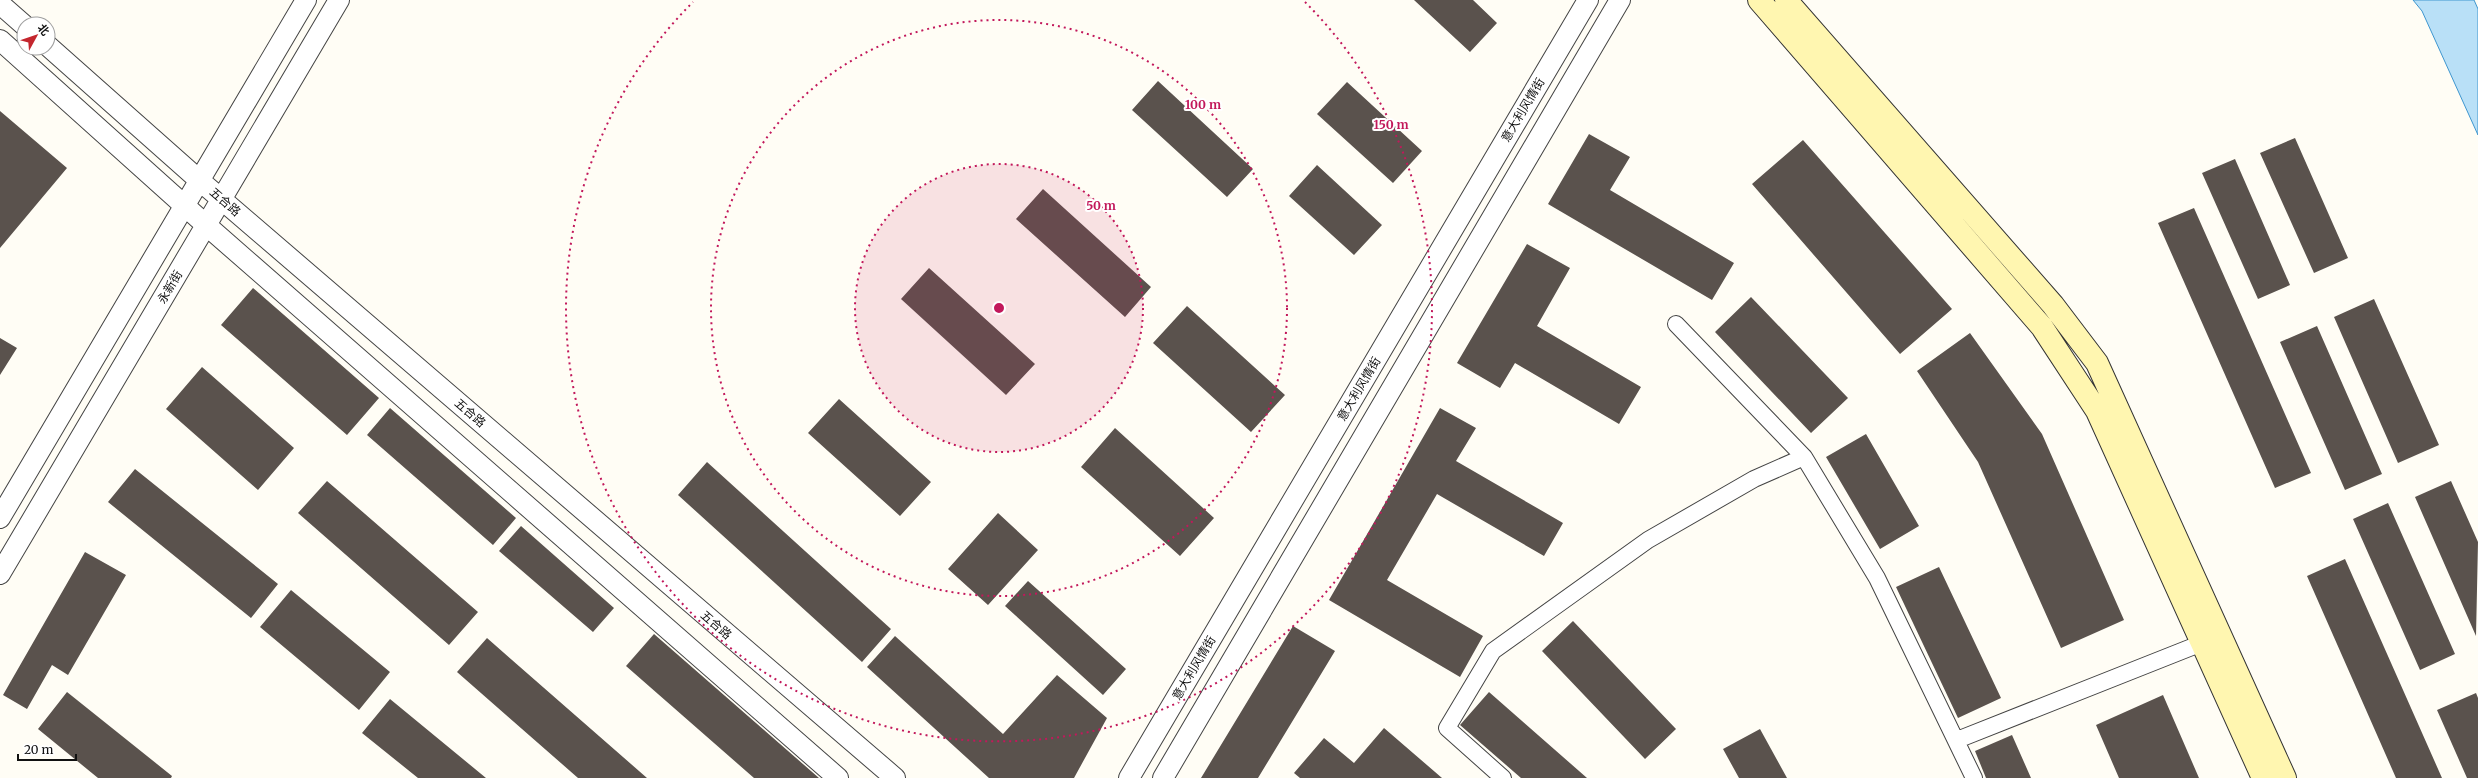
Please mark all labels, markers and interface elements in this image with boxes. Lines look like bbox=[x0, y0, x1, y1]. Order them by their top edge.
north arrow bbox=[16, 16, 56, 56]
text: 北 bbox=[35, 21, 53, 38]
street label: 意大利风情街 bbox=[1498, 75, 1548, 144]
text: 100 m bbox=[1185, 97, 1221, 112]
text: 150 m bbox=[1374, 117, 1409, 132]
street label: 五合路 bbox=[207, 184, 244, 219]
text: 50 m bbox=[1086, 198, 1116, 213]
street label: 永新街 bbox=[154, 267, 185, 306]
centre of rings bbox=[992, 301, 1006, 315]
street label: 意大利风情街 bbox=[1334, 354, 1384, 423]
street label: 五合路 bbox=[452, 395, 489, 430]
street label: 五合路 bbox=[698, 607, 735, 642]
street label: 意大利风情街 bbox=[1169, 633, 1219, 702]
scale bar bbox=[18, 736, 76, 762]
text: 20 m bbox=[24, 742, 53, 757]

